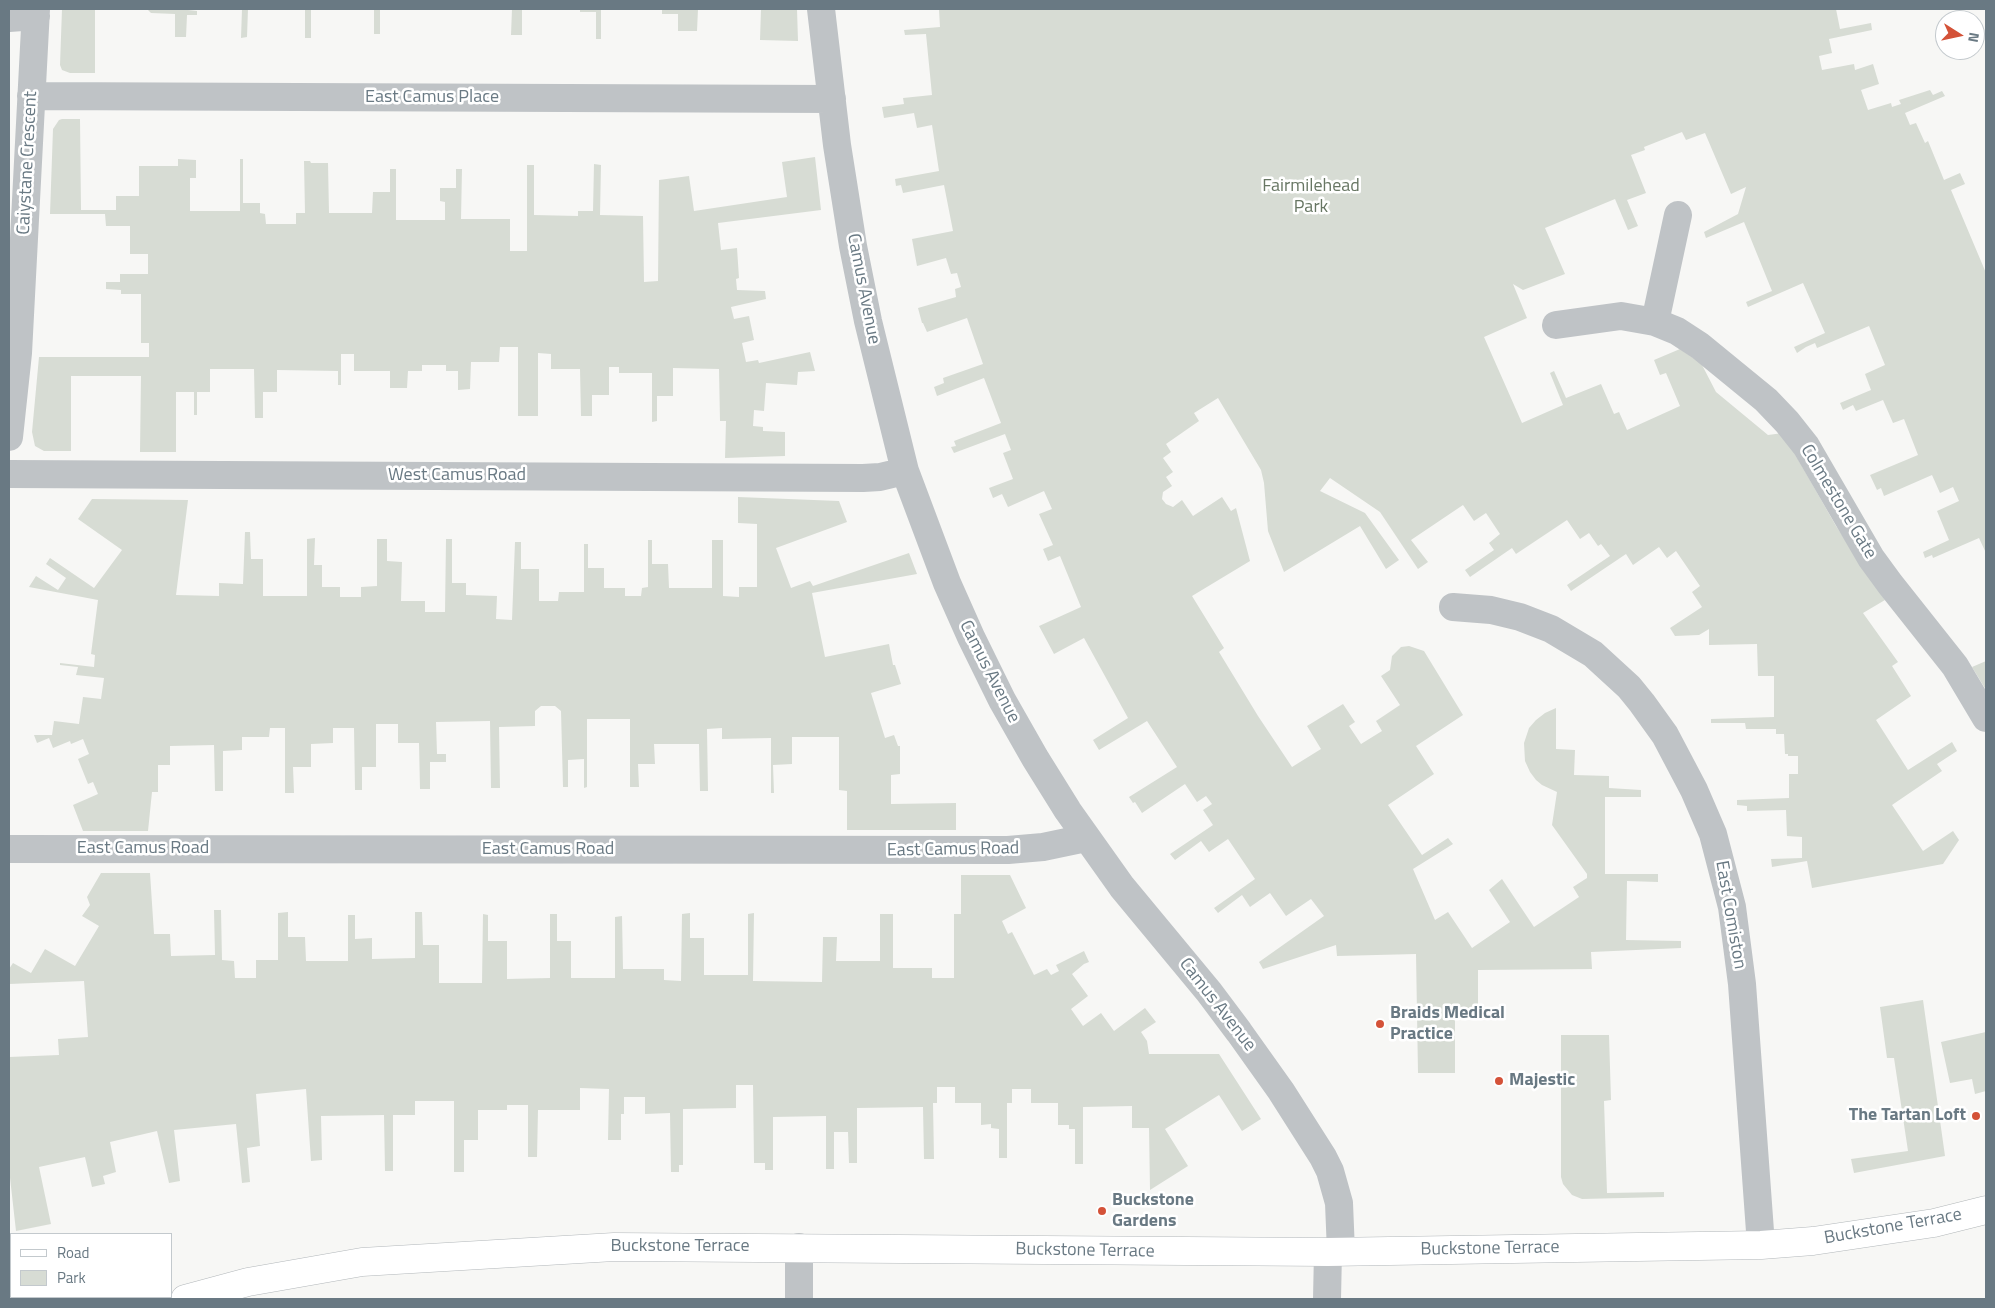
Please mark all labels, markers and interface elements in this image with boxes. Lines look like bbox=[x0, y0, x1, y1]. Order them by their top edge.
north arrow bbox=[1935, 10, 1985, 60]
text: N bbox=[1963, 31, 1985, 44]
street label: East Camus Place bbox=[365, 87, 499, 109]
street label: Caiystane Crescent bbox=[13, 91, 43, 235]
park label: Fairmilehead Park bbox=[1262, 176, 1360, 218]
street label: Camus Avenue bbox=[842, 232, 884, 346]
street label: Colmestone Gate bbox=[1795, 441, 1881, 563]
street label: West Camus Road bbox=[388, 465, 526, 487]
street label: Camus Avenue bbox=[954, 617, 1024, 727]
street label: East Camus Road bbox=[77, 838, 209, 860]
street label: East Camus Road bbox=[887, 838, 1019, 862]
street label: East Camus Road bbox=[482, 839, 614, 861]
street label: East Comiston bbox=[1710, 859, 1750, 971]
street label: Camus Avenue bbox=[1174, 954, 1260, 1056]
place label: Braids Medical Practice bbox=[1390, 1003, 1505, 1046]
marker: Braids Medical Practice bbox=[1374, 1018, 1386, 1030]
place label: Majestic bbox=[1509, 1070, 1575, 1092]
marker: Majestic bbox=[1493, 1075, 1505, 1087]
place label: The Tartan Loft bbox=[1849, 1105, 1966, 1127]
marker: The Tartan Loft bbox=[1970, 1110, 1982, 1122]
place label: Buckstone Gardens bbox=[1112, 1190, 1194, 1232]
street label: Buckstone Terrace bbox=[1823, 1204, 1963, 1250]
marker: Buckstone Gardens bbox=[1096, 1205, 1108, 1217]
legend bbox=[10, 1233, 172, 1298]
street label: Buckstone Terrace bbox=[610, 1236, 750, 1258]
street label: Buckstone Terrace bbox=[1420, 1237, 1560, 1261]
street label: Buckstone Terrace bbox=[1015, 1239, 1155, 1263]
text: Road bbox=[57, 1241, 89, 1264]
text: Park bbox=[57, 1266, 86, 1289]

